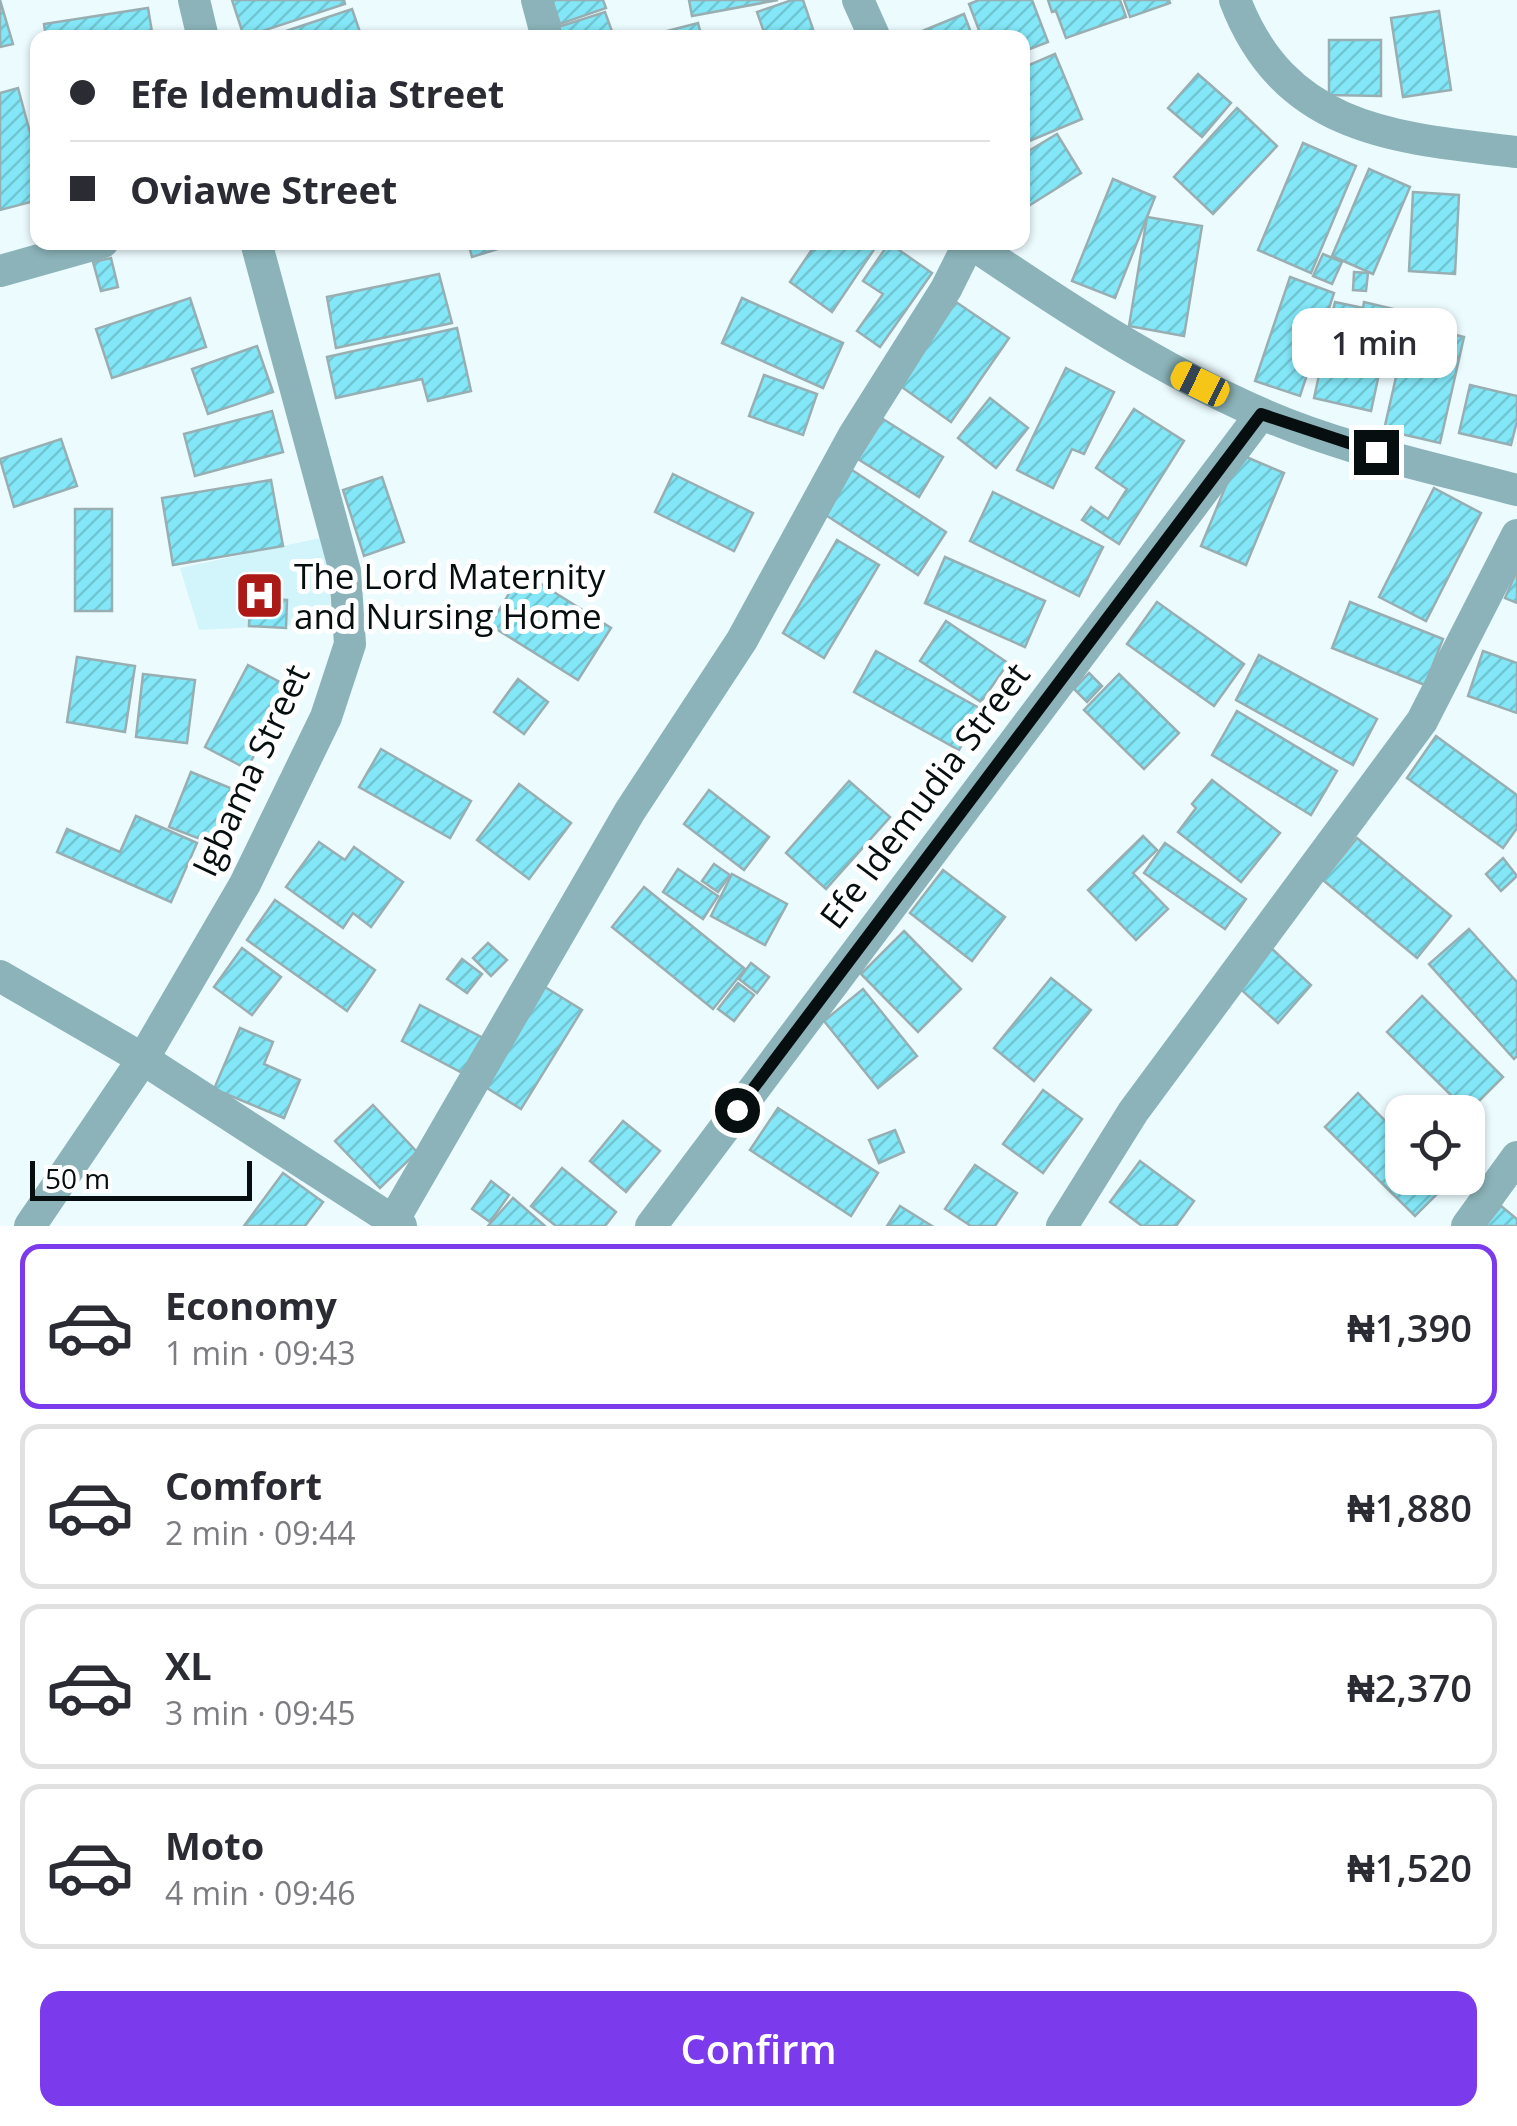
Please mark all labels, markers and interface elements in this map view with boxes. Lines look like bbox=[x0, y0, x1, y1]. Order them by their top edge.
text: Efe Idemudia Street bbox=[130, 67, 504, 119]
text: Oviawe Street bbox=[130, 163, 397, 215]
callout: 1 min bbox=[1294, 307, 1458, 377]
text: 1 min bbox=[1331, 321, 1418, 364]
car bbox=[1166, 357, 1234, 411]
route end bbox=[1354, 430, 1399, 475]
place label: The Lord Maternity and Nursing Home bbox=[294, 552, 606, 639]
hospital icon: The Lord Maternity and Nursing Home bbox=[233, 569, 285, 621]
street label: Efe Idemudia Street bbox=[809, 653, 1039, 937]
street label: Igbama Street bbox=[180, 657, 320, 883]
route start bbox=[715, 1088, 760, 1133]
map controls bbox=[1385, 1095, 1485, 1195]
button: locate bbox=[1385, 1095, 1485, 1195]
scale bar bbox=[30, 1156, 252, 1200]
text: 50 m bbox=[45, 1159, 110, 1197]
text: Economy bbox=[165, 1279, 337, 1331]
icon: car bbox=[45, 1282, 135, 1372]
text: ₦1,390 bbox=[1347, 1301, 1472, 1353]
text: 1 min · 09:43 bbox=[165, 1331, 356, 1374]
text: Comfort bbox=[165, 1459, 322, 1511]
icon: car bbox=[45, 1462, 135, 1552]
text: ₦1,880 bbox=[1347, 1481, 1472, 1533]
text: 2 min · 09:44 bbox=[165, 1511, 356, 1554]
text: XL bbox=[165, 1639, 212, 1691]
icon: car bbox=[45, 1642, 135, 1732]
text: ₦2,370 bbox=[1347, 1661, 1472, 1713]
text: 3 min · 09:45 bbox=[165, 1691, 356, 1734]
text: Moto bbox=[165, 1819, 264, 1871]
icon: car bbox=[45, 1822, 135, 1912]
text: ₦1,520 bbox=[1347, 1841, 1472, 1893]
text: 4 min · 09:46 bbox=[165, 1871, 356, 1914]
button: Confirm bbox=[40, 1991, 1477, 2106]

